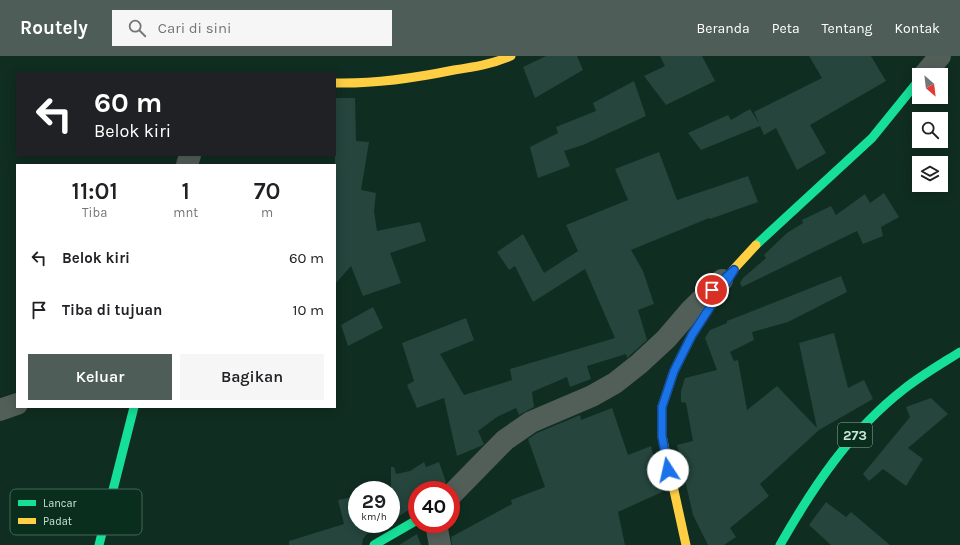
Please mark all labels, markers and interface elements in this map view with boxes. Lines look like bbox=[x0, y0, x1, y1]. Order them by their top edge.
search box bbox=[112, 10, 392, 46]
text: Routely bbox=[20, 17, 88, 39]
icon: search bbox=[126, 17, 148, 39]
text: Cari di sini bbox=[158, 19, 232, 37]
text: Beranda bbox=[697, 20, 750, 37]
text: Peta bbox=[772, 20, 800, 37]
text: Tentang bbox=[822, 20, 873, 37]
text: Kontak bbox=[895, 20, 940, 37]
north arrow bbox=[912, 68, 948, 104]
map controls bbox=[912, 68, 948, 192]
text: 60 m bbox=[94, 86, 162, 119]
icon: left bbox=[28, 88, 80, 140]
button: search bbox=[912, 112, 948, 148]
text: Belok kiri bbox=[94, 120, 171, 142]
button: layers bbox=[912, 156, 948, 192]
text: 11:01 bbox=[72, 177, 118, 205]
text: 1 bbox=[182, 177, 190, 205]
text: 70 bbox=[254, 177, 280, 205]
text: Tiba bbox=[82, 205, 107, 220]
text: mnt bbox=[173, 205, 198, 220]
text: m bbox=[261, 205, 273, 220]
icon: left bbox=[28, 247, 50, 269]
text: Belok kiri bbox=[62, 249, 130, 267]
text: 60 m bbox=[289, 249, 324, 267]
pin bbox=[695, 273, 729, 307]
icon: arrive bbox=[701, 279, 723, 301]
icon: arrive bbox=[28, 299, 50, 321]
text: Tiba di tujuan bbox=[62, 301, 162, 319]
text: 10 m bbox=[293, 301, 324, 319]
button: Keluar bbox=[28, 354, 172, 400]
button: Bagikan bbox=[180, 354, 324, 400]
road number: 273 bbox=[838, 423, 872, 447]
position arrow bbox=[647, 449, 689, 491]
speed limit sign: 40 bbox=[408, 481, 460, 533]
legend bbox=[10, 489, 142, 535]
text: 29 bbox=[362, 490, 386, 513]
text: Lancar bbox=[43, 497, 77, 510]
text: km/h bbox=[361, 511, 387, 523]
text: Padat bbox=[43, 515, 72, 528]

